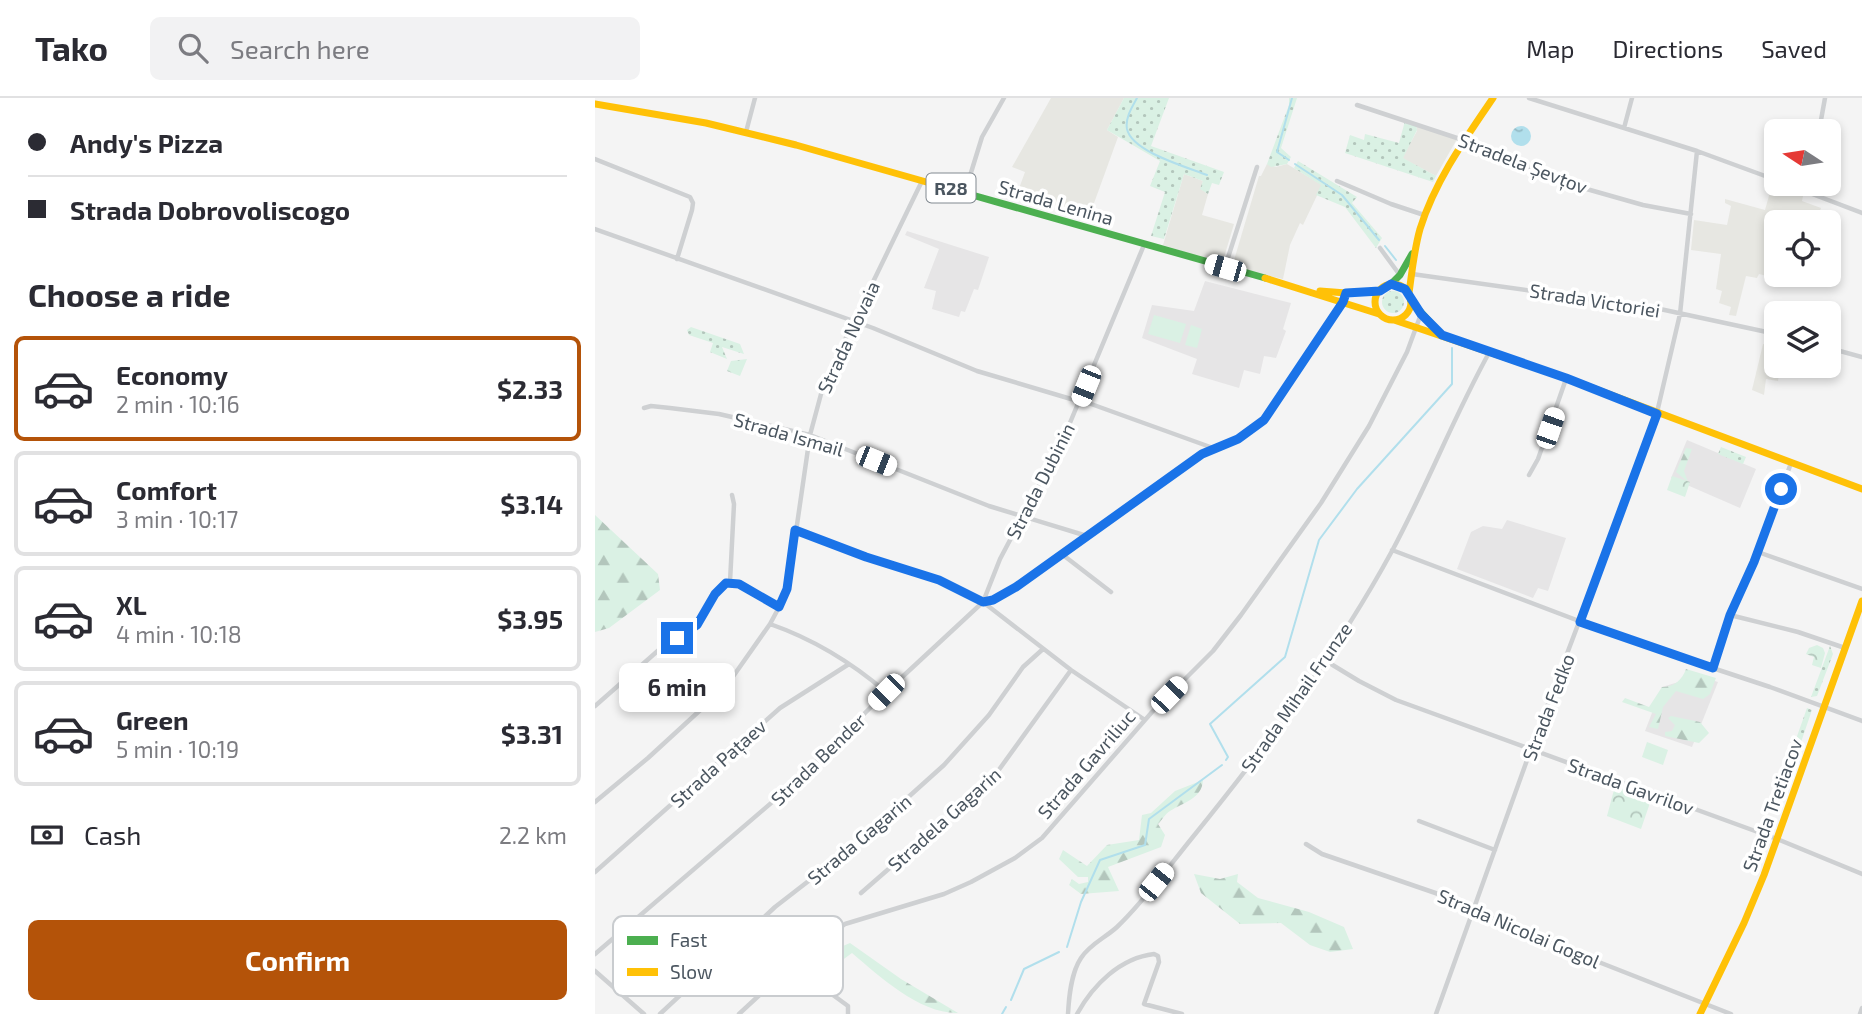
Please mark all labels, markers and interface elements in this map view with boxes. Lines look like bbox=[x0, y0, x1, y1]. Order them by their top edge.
search box bbox=[150, 17, 640, 80]
text: Tako bbox=[35, 28, 108, 68]
icon: search bbox=[174, 29, 212, 67]
text: Search here bbox=[230, 33, 370, 64]
text: Map bbox=[1526, 34, 1574, 63]
text: Directions bbox=[1612, 34, 1723, 63]
text: Saved bbox=[1761, 34, 1827, 63]
north arrow bbox=[1764, 119, 1841, 196]
map controls bbox=[1764, 119, 1841, 378]
text: Andy's Pizza bbox=[70, 127, 223, 158]
street label: Stradela Șevțov bbox=[1455, 128, 1591, 200]
road number: R28 bbox=[927, 174, 975, 202]
street label: Strada Lenina bbox=[996, 175, 1116, 229]
text: Strada Dobrovoliscogo bbox=[70, 194, 350, 225]
button: locate bbox=[1764, 210, 1841, 287]
car bbox=[1202, 252, 1249, 284]
text: Choose a ride bbox=[28, 275, 231, 313]
street label: Strada Novaia bbox=[812, 277, 884, 397]
street label: Strada Victoriei bbox=[1528, 278, 1662, 322]
button: layers bbox=[1764, 301, 1841, 378]
icon: car bbox=[32, 357, 95, 420]
text: Economy bbox=[116, 359, 228, 390]
car bbox=[1069, 363, 1104, 409]
text: $2.33 bbox=[497, 373, 563, 404]
text: 2 min · 10:16 bbox=[116, 390, 240, 418]
car bbox=[1534, 405, 1567, 451]
street label: Strada Ismail bbox=[731, 407, 847, 461]
street label: Strada Dubinin bbox=[1001, 419, 1079, 543]
car bbox=[853, 443, 900, 479]
icon: car bbox=[32, 472, 95, 535]
route start bbox=[1765, 473, 1797, 505]
text: Comfort bbox=[116, 474, 217, 505]
text: $3.14 bbox=[500, 488, 563, 519]
text: 3 min · 10:17 bbox=[116, 505, 238, 533]
icon: car bbox=[32, 587, 95, 650]
text: XL bbox=[116, 589, 147, 620]
text: $3.95 bbox=[497, 603, 563, 634]
street label: Strada Mihail Frunze bbox=[1236, 618, 1356, 776]
text: 4 min · 10:18 bbox=[116, 620, 242, 648]
route end bbox=[661, 622, 693, 654]
street label: Strada Fedko bbox=[1517, 650, 1579, 764]
callout: 6 min bbox=[619, 662, 735, 712]
car bbox=[864, 670, 909, 714]
text: 6 min bbox=[648, 673, 706, 701]
car bbox=[1147, 673, 1192, 717]
icon: car bbox=[32, 702, 95, 765]
text: Green bbox=[116, 704, 189, 735]
street label: Strada Gavriliuc bbox=[1032, 705, 1140, 823]
street label: Strada Bender bbox=[766, 708, 871, 810]
street label: Strada Pațaev bbox=[665, 714, 772, 813]
text: $3.31 bbox=[501, 718, 563, 749]
text: 5 min · 10:19 bbox=[116, 735, 239, 763]
street label: Strada Tretiacov bbox=[1737, 735, 1807, 875]
street label: Strada Gavrilov bbox=[1565, 753, 1697, 819]
street label: Stradela Gagarin bbox=[883, 762, 1005, 876]
street label: Strada Gagarin bbox=[803, 789, 915, 889]
icon: cash bbox=[28, 816, 66, 854]
text: Cash bbox=[84, 819, 141, 850]
text: 2.2 km bbox=[499, 821, 567, 849]
car bbox=[1135, 859, 1178, 905]
street label: Strada Nicolai Gogol bbox=[1434, 883, 1604, 973]
legend bbox=[613, 916, 843, 996]
button: Confirm bbox=[28, 920, 567, 1000]
text: Fast bbox=[670, 928, 707, 951]
text: Slow bbox=[670, 960, 713, 983]

